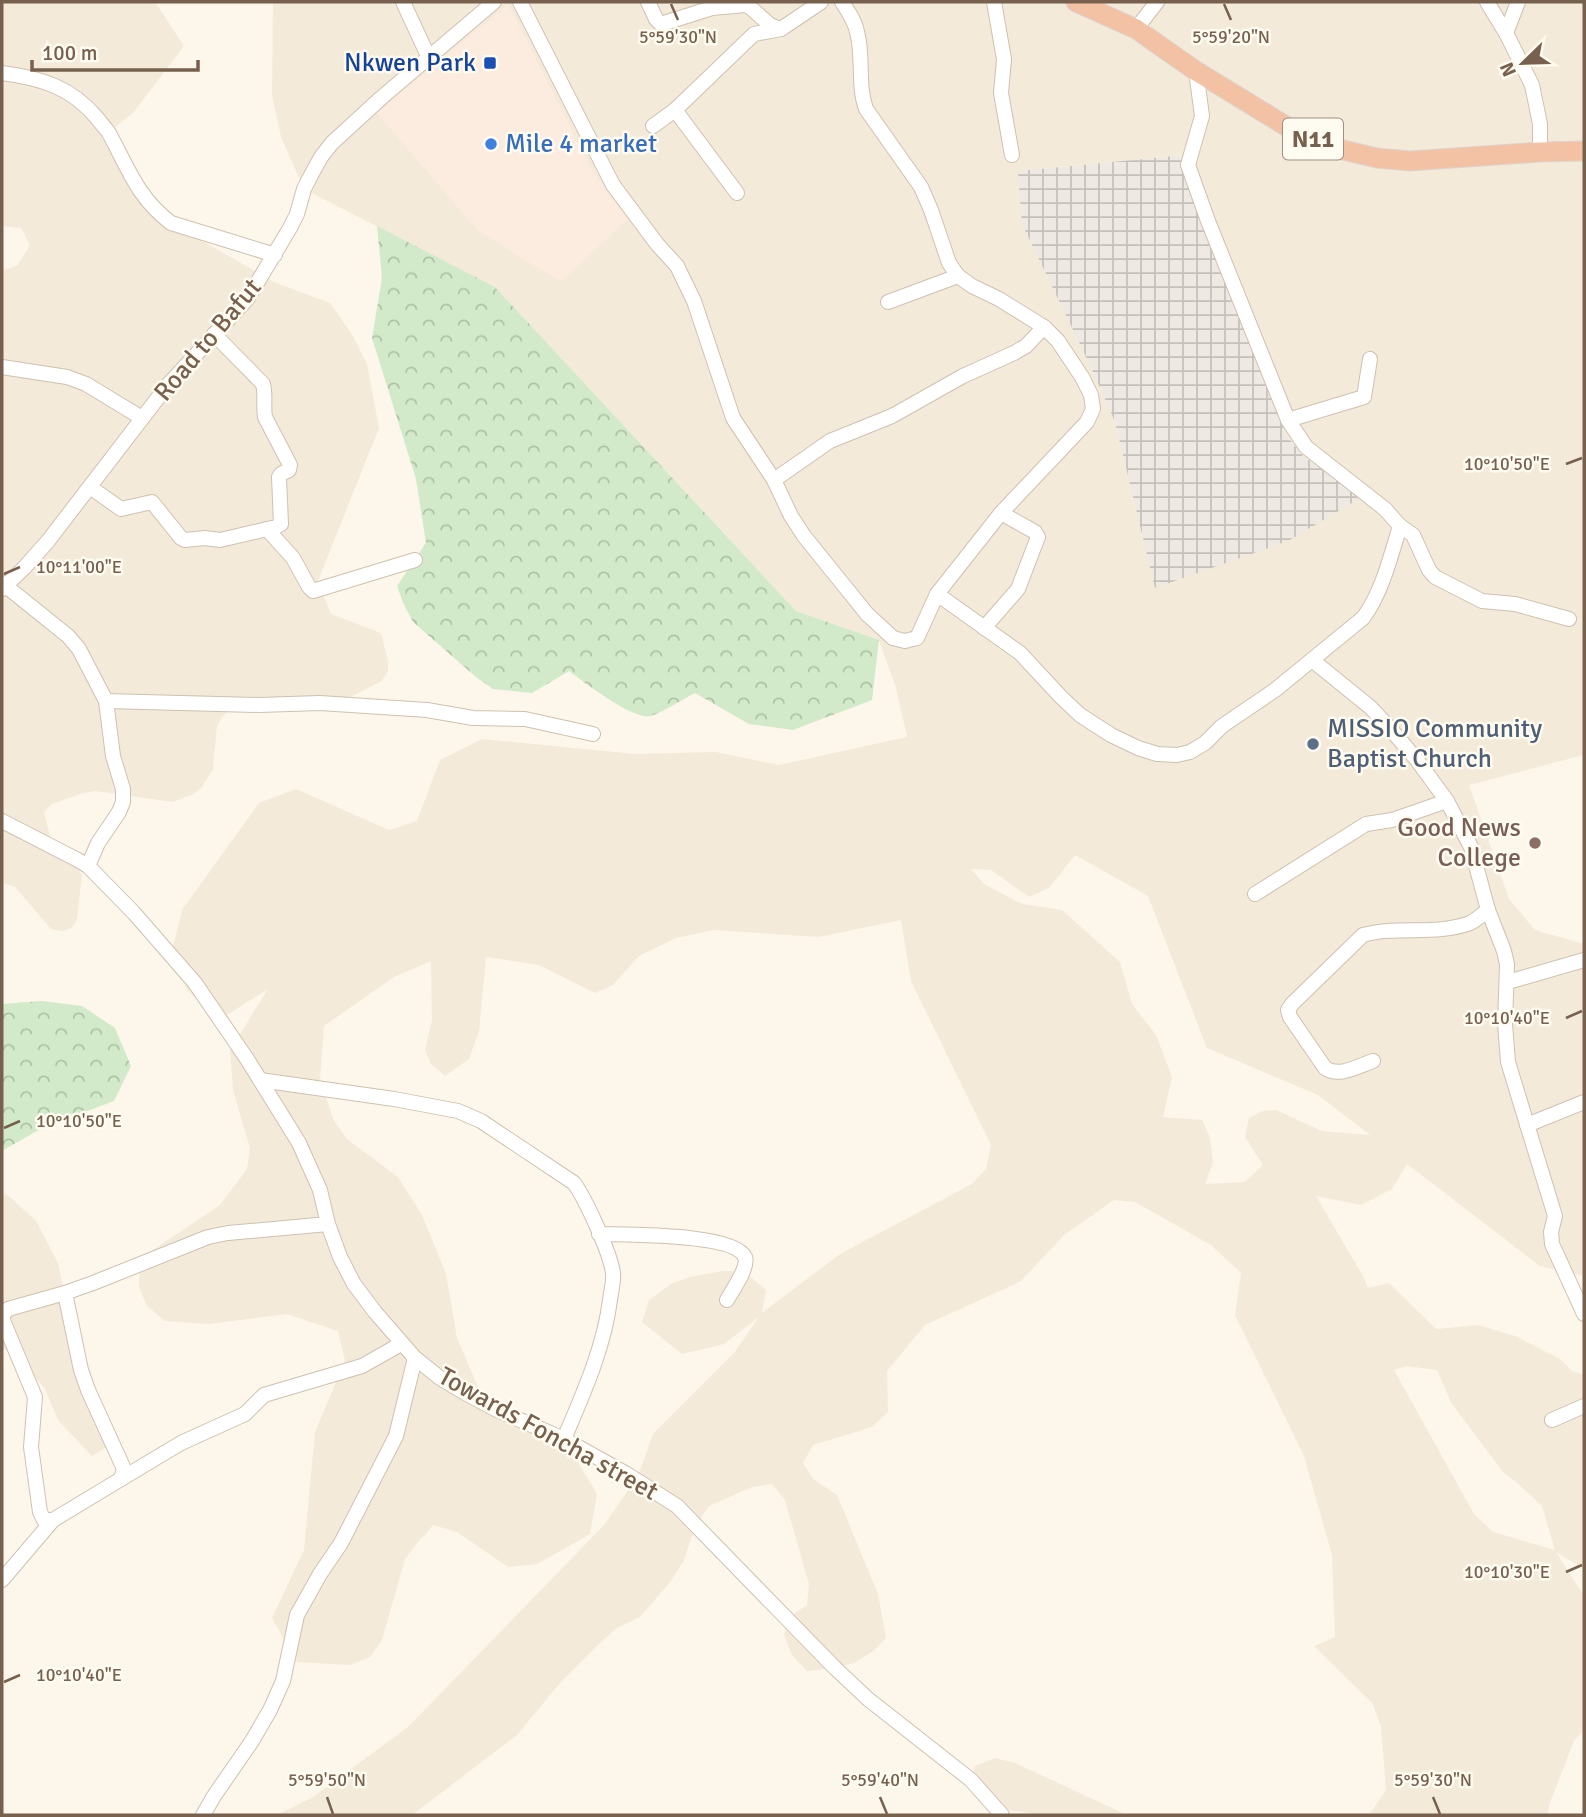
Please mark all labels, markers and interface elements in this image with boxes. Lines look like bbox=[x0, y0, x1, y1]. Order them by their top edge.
text: 5°59'30"N bbox=[639, 26, 717, 48]
text: 5°59'20"N bbox=[1192, 26, 1270, 48]
scale bar bbox=[32, 28, 198, 72]
north arrow bbox=[1488, 28, 1558, 98]
text: 100 m bbox=[42, 40, 97, 66]
place label: Nkwen Park bbox=[344, 47, 476, 79]
marker: Nkwen Park bbox=[482, 55, 498, 71]
text: N bbox=[1495, 58, 1522, 80]
road number: N11 bbox=[1283, 119, 1343, 160]
place label: Mile 4 market bbox=[505, 128, 657, 160]
marker: Mile 4 market bbox=[483, 136, 499, 152]
street label: Road to Bafut bbox=[147, 272, 269, 408]
text: 10°10'50"E bbox=[1464, 453, 1550, 475]
text: 10°11'00"E bbox=[36, 556, 122, 578]
place label: MISSIO Community Baptist Church bbox=[1327, 713, 1542, 775]
marker: MISSIO Community Baptist Church bbox=[1305, 736, 1321, 752]
place label: Good News College bbox=[1397, 812, 1521, 874]
marker: Good News College bbox=[1527, 835, 1543, 851]
text: 10°10'40"E bbox=[1464, 1007, 1550, 1029]
text: 10°10'50"E bbox=[36, 1110, 122, 1132]
street label: Towards Foncha street bbox=[433, 1360, 663, 1508]
text: 10°10'30"E bbox=[1464, 1561, 1550, 1583]
text: 10°10'40"E bbox=[36, 1664, 122, 1686]
text: 5°59'50"N bbox=[288, 1769, 366, 1791]
text: 5°59'40"N bbox=[841, 1769, 919, 1791]
text: 5°59'30"N bbox=[1394, 1769, 1472, 1791]

